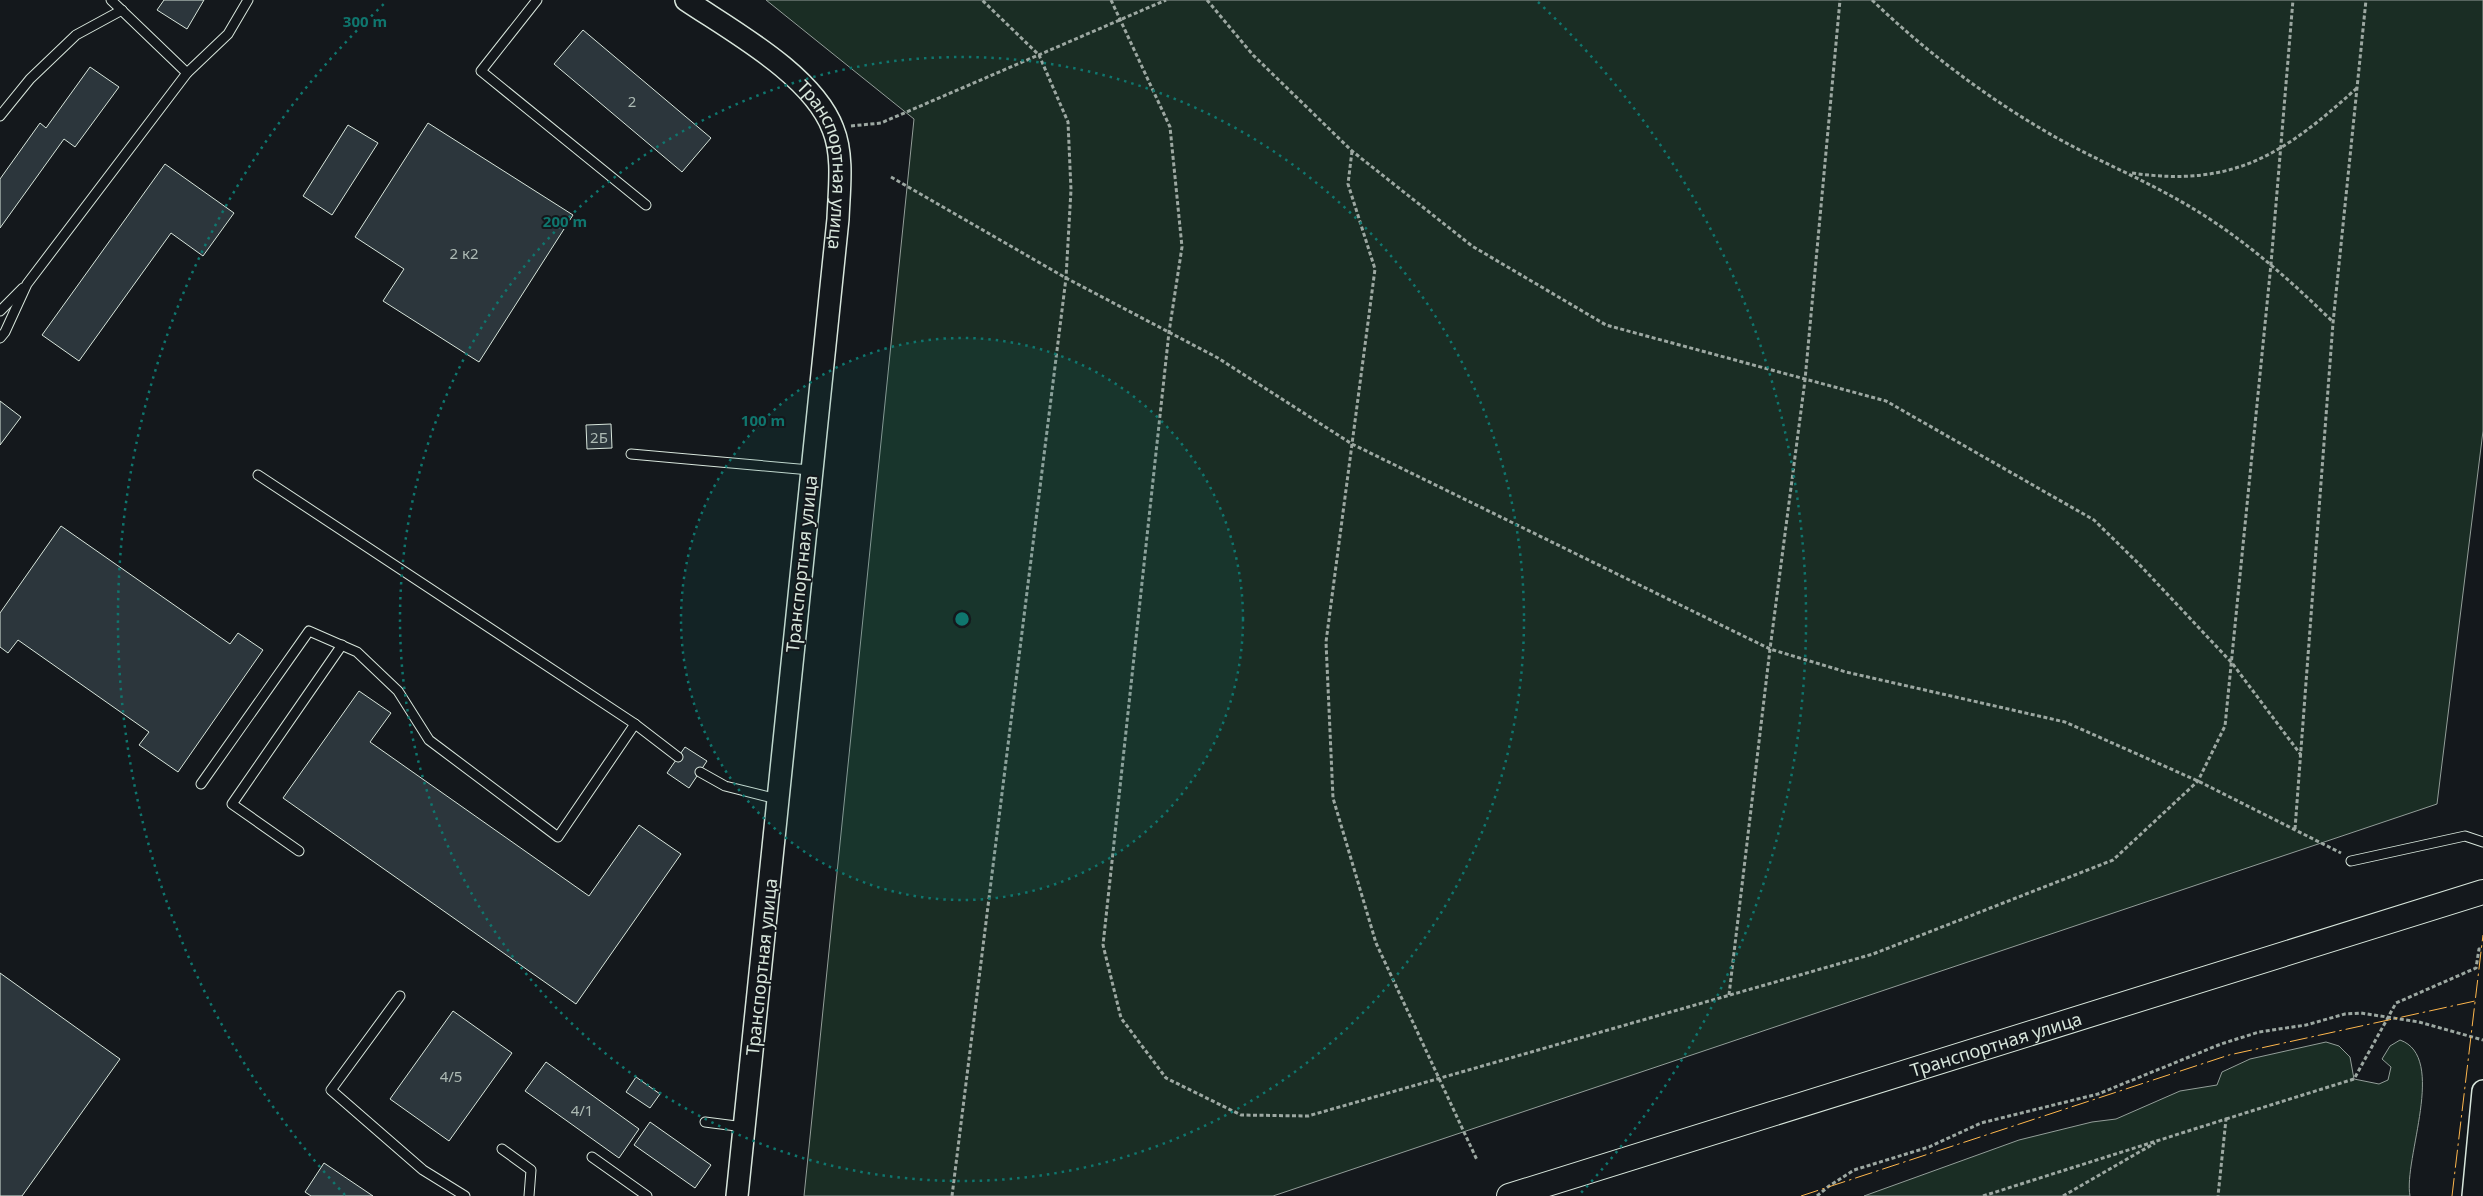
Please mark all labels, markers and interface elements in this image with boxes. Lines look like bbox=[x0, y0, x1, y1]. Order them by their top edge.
text: 300 m bbox=[343, 11, 387, 31]
street label: Транспортная улица bbox=[792, 75, 852, 251]
house number: 2 bbox=[628, 91, 636, 111]
text: 200 m bbox=[543, 211, 587, 231]
house number: 2 к2 bbox=[449, 243, 479, 263]
text: 100 m bbox=[741, 410, 785, 430]
house number: 2Б bbox=[590, 427, 608, 447]
street label: Транспортная улица bbox=[780, 474, 822, 654]
centre of rings bbox=[953, 610, 971, 628]
street label: Транспортная улица bbox=[740, 877, 782, 1057]
street label: Транспортная улица bbox=[1907, 1006, 2085, 1082]
house number: 4/5 bbox=[440, 1066, 462, 1086]
house number: 4/1 bbox=[571, 1100, 593, 1120]

